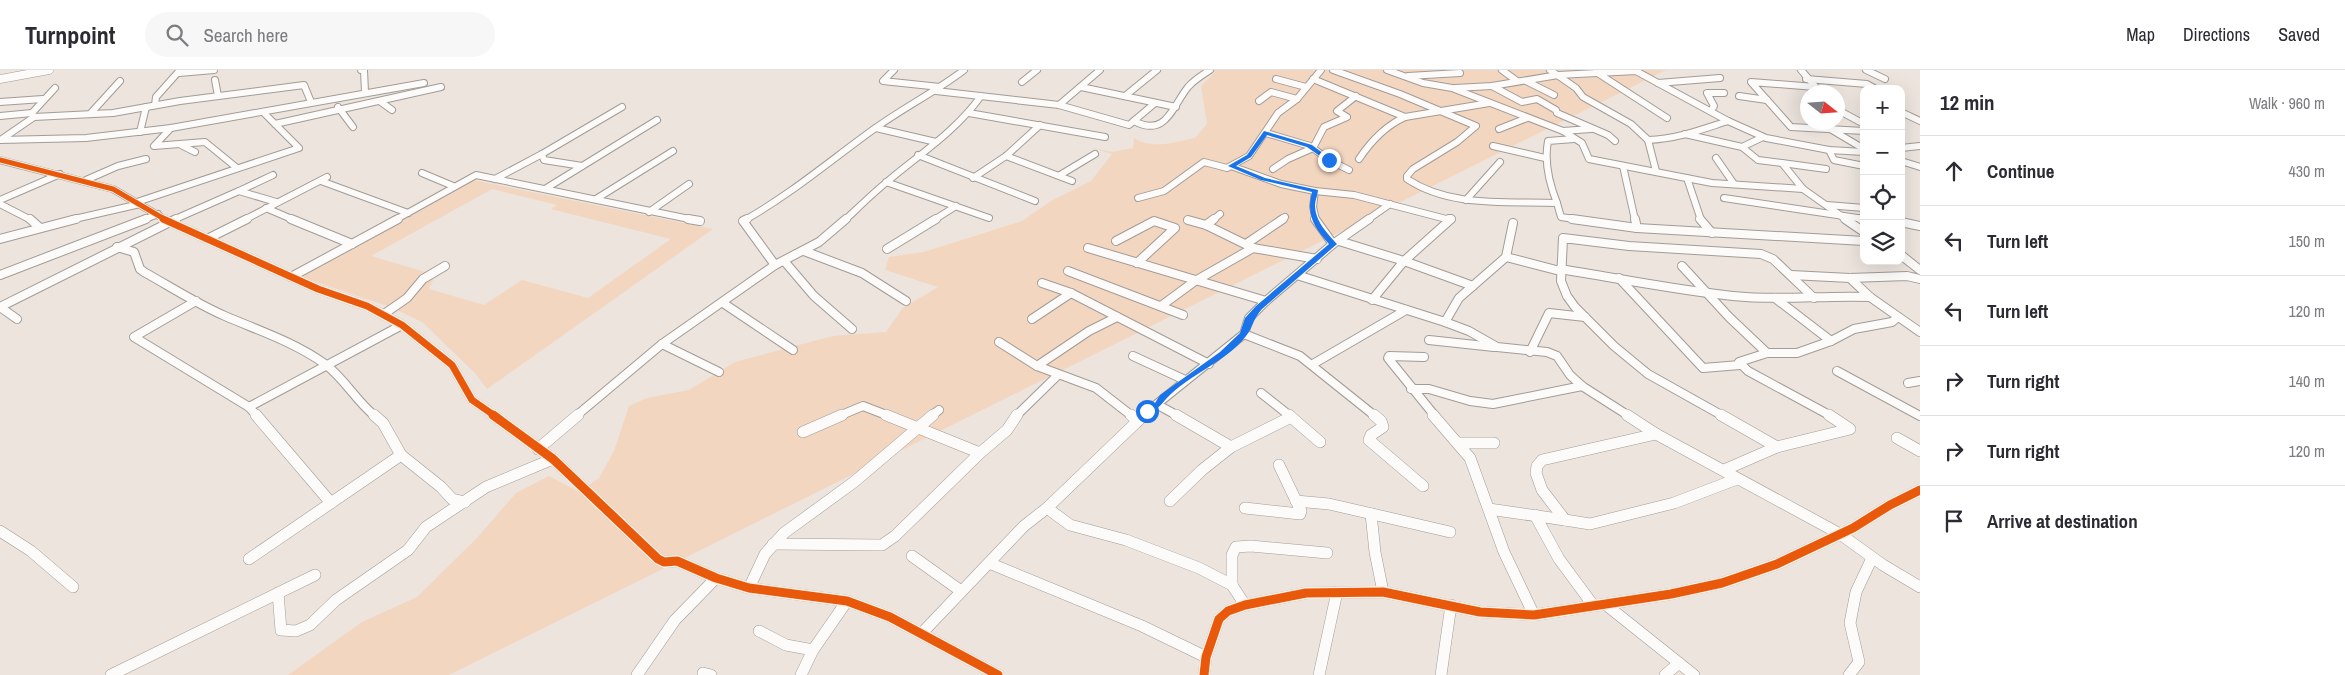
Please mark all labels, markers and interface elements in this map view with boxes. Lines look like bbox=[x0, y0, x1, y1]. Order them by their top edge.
search box bbox=[145, 12, 495, 57]
text: Turnpoint bbox=[25, 19, 115, 51]
icon: search bbox=[163, 21, 191, 49]
text: Search here bbox=[203, 22, 288, 48]
text: Map bbox=[2126, 22, 2155, 47]
text: Directions bbox=[2183, 22, 2250, 47]
text: Saved bbox=[2278, 22, 2320, 47]
north arrow bbox=[1800, 85, 1845, 130]
map controls bbox=[1860, 85, 1905, 265]
button: + bbox=[1860, 85, 1905, 130]
text: 12 min bbox=[1940, 88, 1995, 117]
text: Walk · 960 m bbox=[2249, 92, 2325, 114]
button: − bbox=[1860, 130, 1905, 175]
route end bbox=[1318, 149, 1341, 172]
icon: ahead bbox=[1940, 157, 1968, 185]
text: Continue bbox=[1987, 158, 2055, 184]
text: 430 m bbox=[2289, 160, 2325, 182]
button: locate bbox=[1860, 175, 1905, 220]
button: layers bbox=[1860, 220, 1905, 265]
icon: left bbox=[1940, 227, 1968, 255]
text: Turn left bbox=[1987, 228, 2048, 254]
text: 150 m bbox=[2289, 230, 2325, 252]
icon: left bbox=[1940, 297, 1968, 325]
text: Turn left bbox=[1987, 298, 2048, 324]
text: 120 m bbox=[2289, 300, 2325, 322]
icon: right bbox=[1940, 367, 1968, 395]
text: Turn right bbox=[1987, 368, 2059, 394]
text: 140 m bbox=[2289, 370, 2325, 392]
route start bbox=[1136, 400, 1159, 423]
icon: right bbox=[1940, 437, 1968, 465]
text: Turn right bbox=[1987, 438, 2059, 464]
text: 120 m bbox=[2289, 440, 2325, 462]
icon: arrive bbox=[1940, 507, 1968, 535]
text: Arrive at destination bbox=[1987, 508, 2138, 534]

